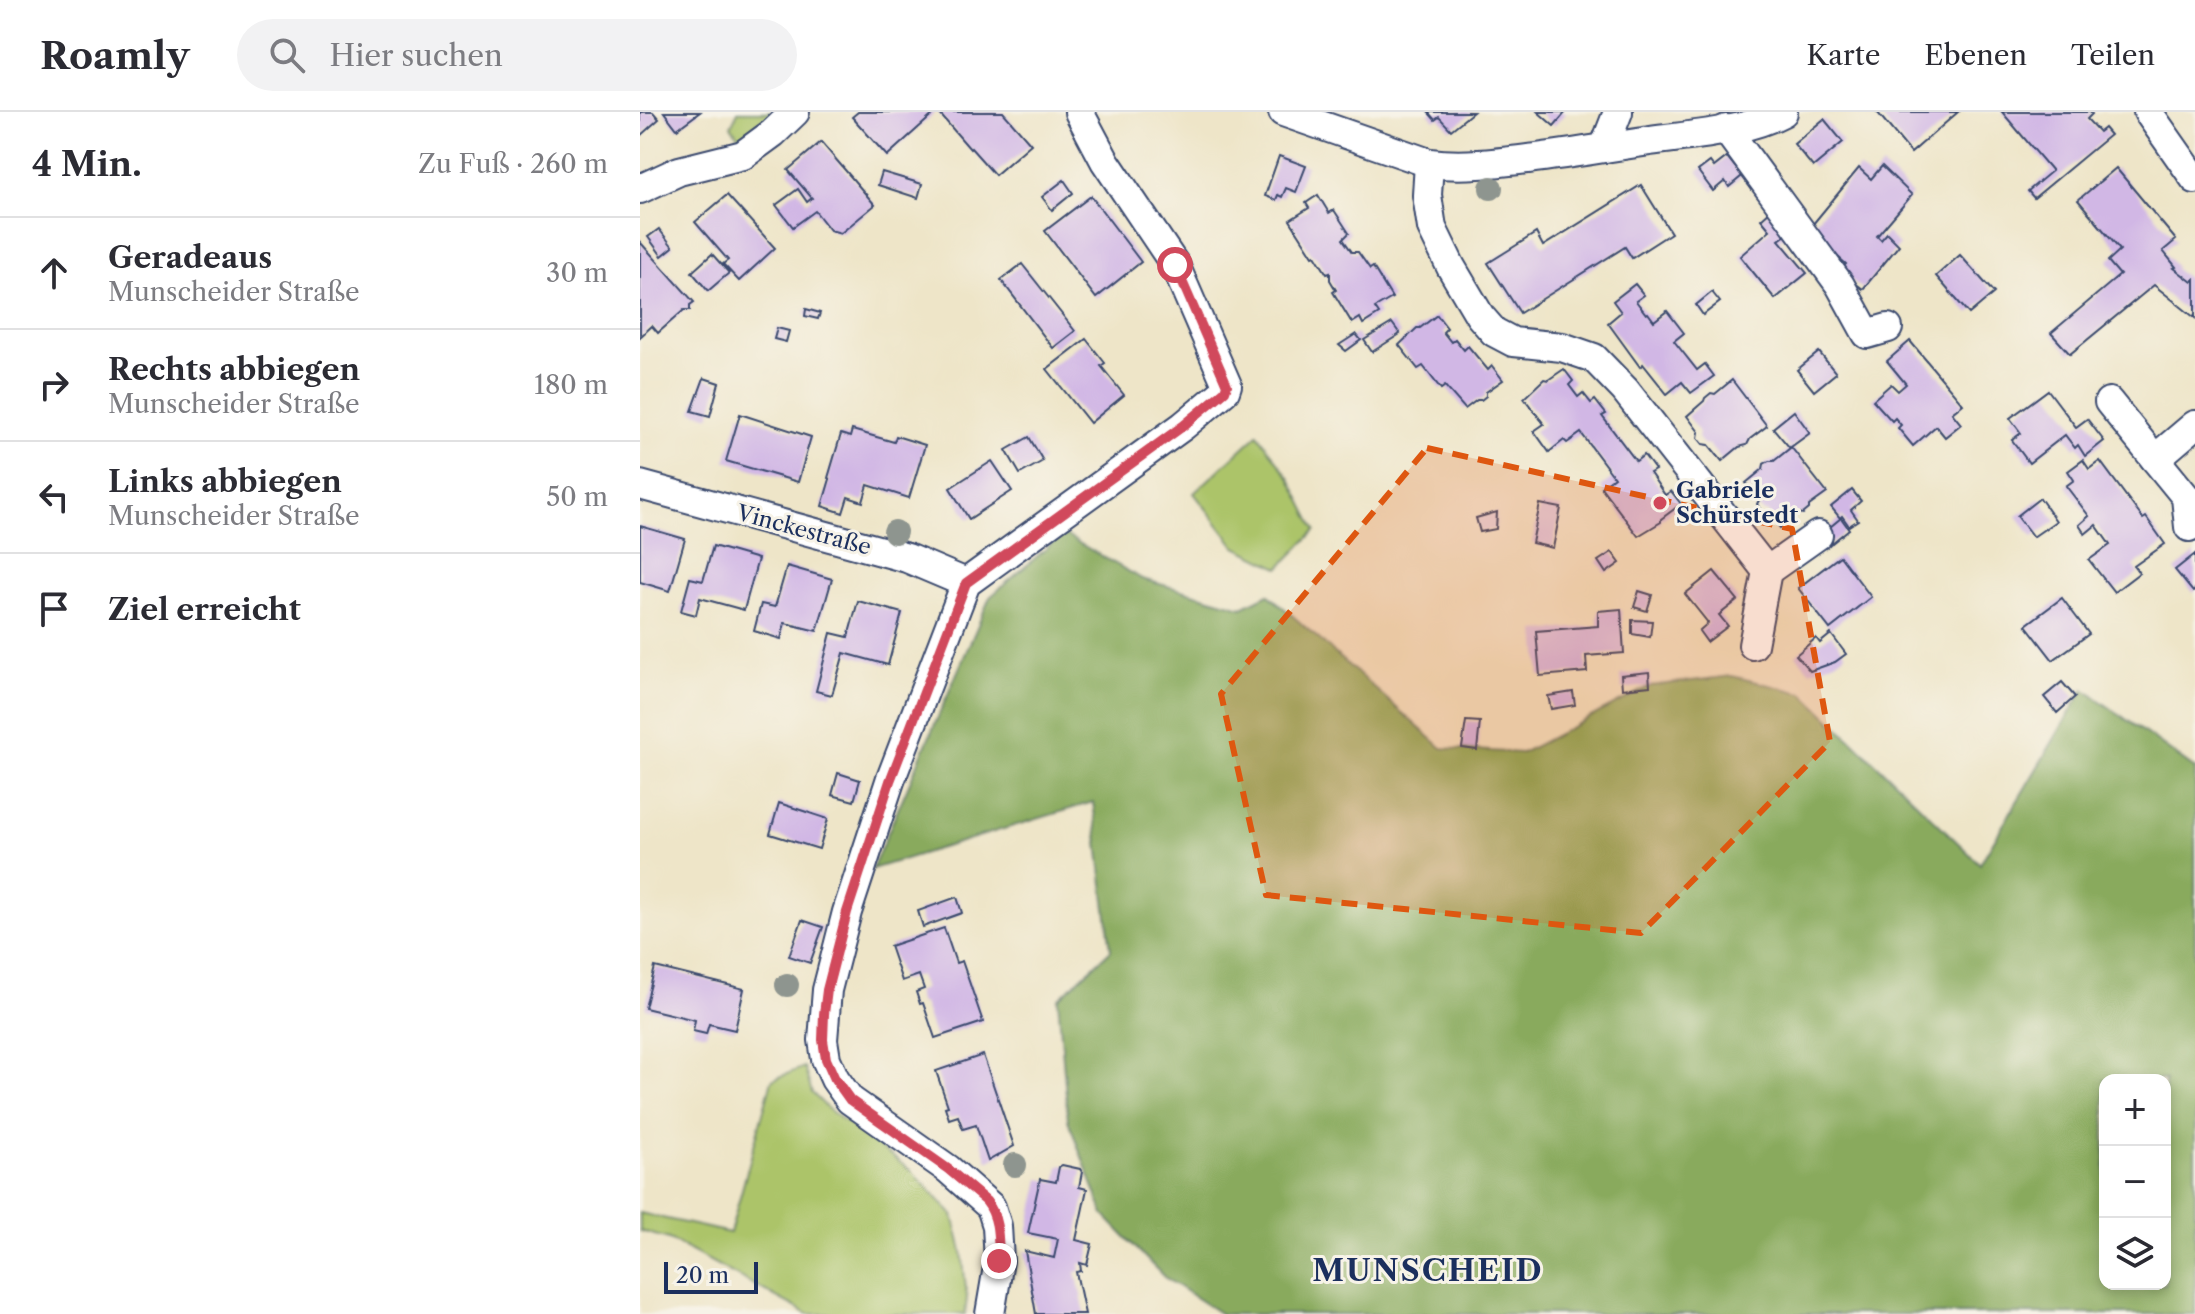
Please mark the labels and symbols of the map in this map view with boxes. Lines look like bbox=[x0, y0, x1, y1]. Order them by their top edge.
route start bbox=[1157, 247, 1193, 283]
place label: Gabriele Schürstedt bbox=[1676, 477, 1798, 529]
marker: Gabriele Schürstedt bbox=[1651, 494, 1669, 512]
street label: Vinckestraße bbox=[733, 499, 874, 561]
route end bbox=[981, 1243, 1017, 1279]
district label: MUNSCHEID bbox=[1312, 1252, 1544, 1289]
scale bar bbox=[664, 1258, 758, 1294]

